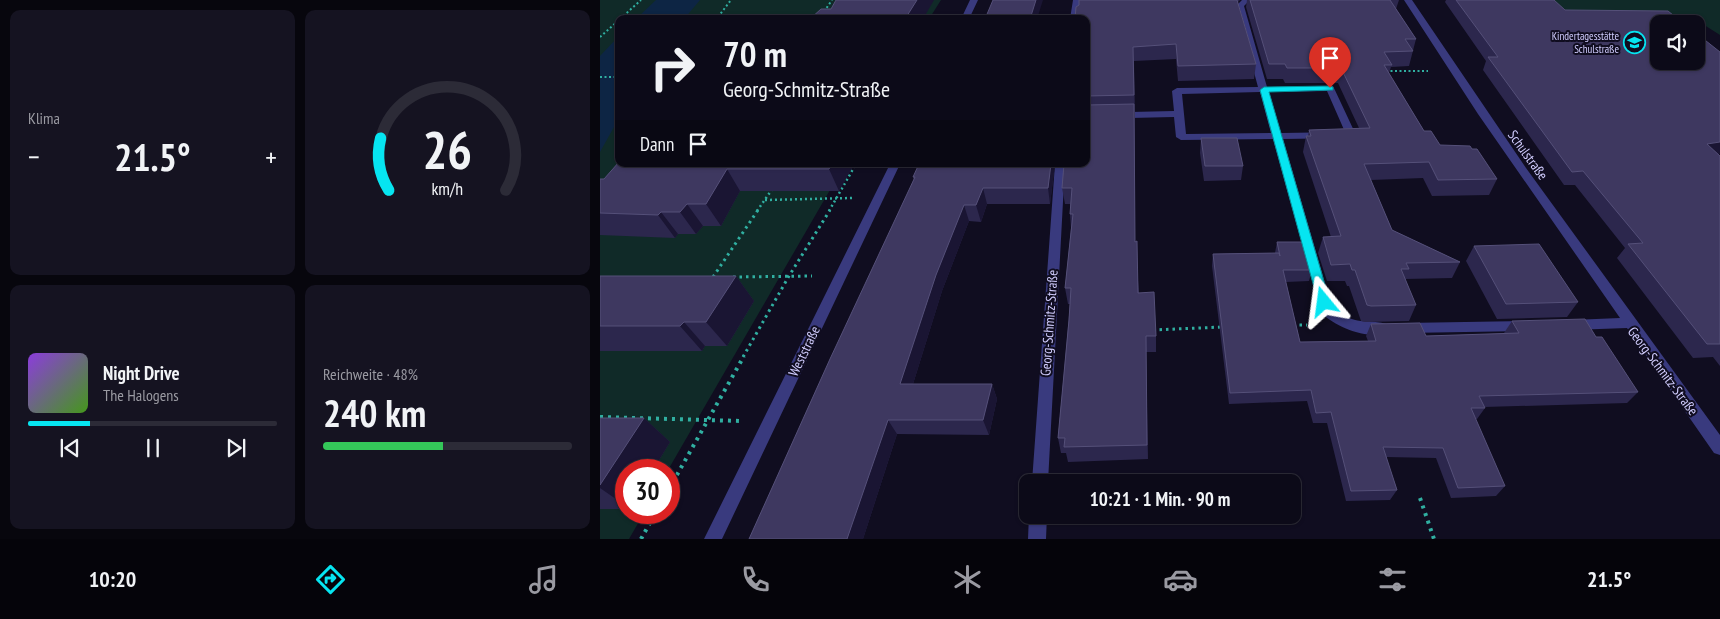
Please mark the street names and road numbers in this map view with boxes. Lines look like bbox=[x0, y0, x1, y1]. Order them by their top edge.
street label: Schulstraße bbox=[1504, 127, 1552, 184]
street label: Georg-Schmitz-Straße bbox=[1036, 269, 1062, 377]
street label: Weststraße bbox=[784, 323, 824, 379]
street label: Georg-Schmitz-Straße bbox=[1624, 323, 1702, 419]

